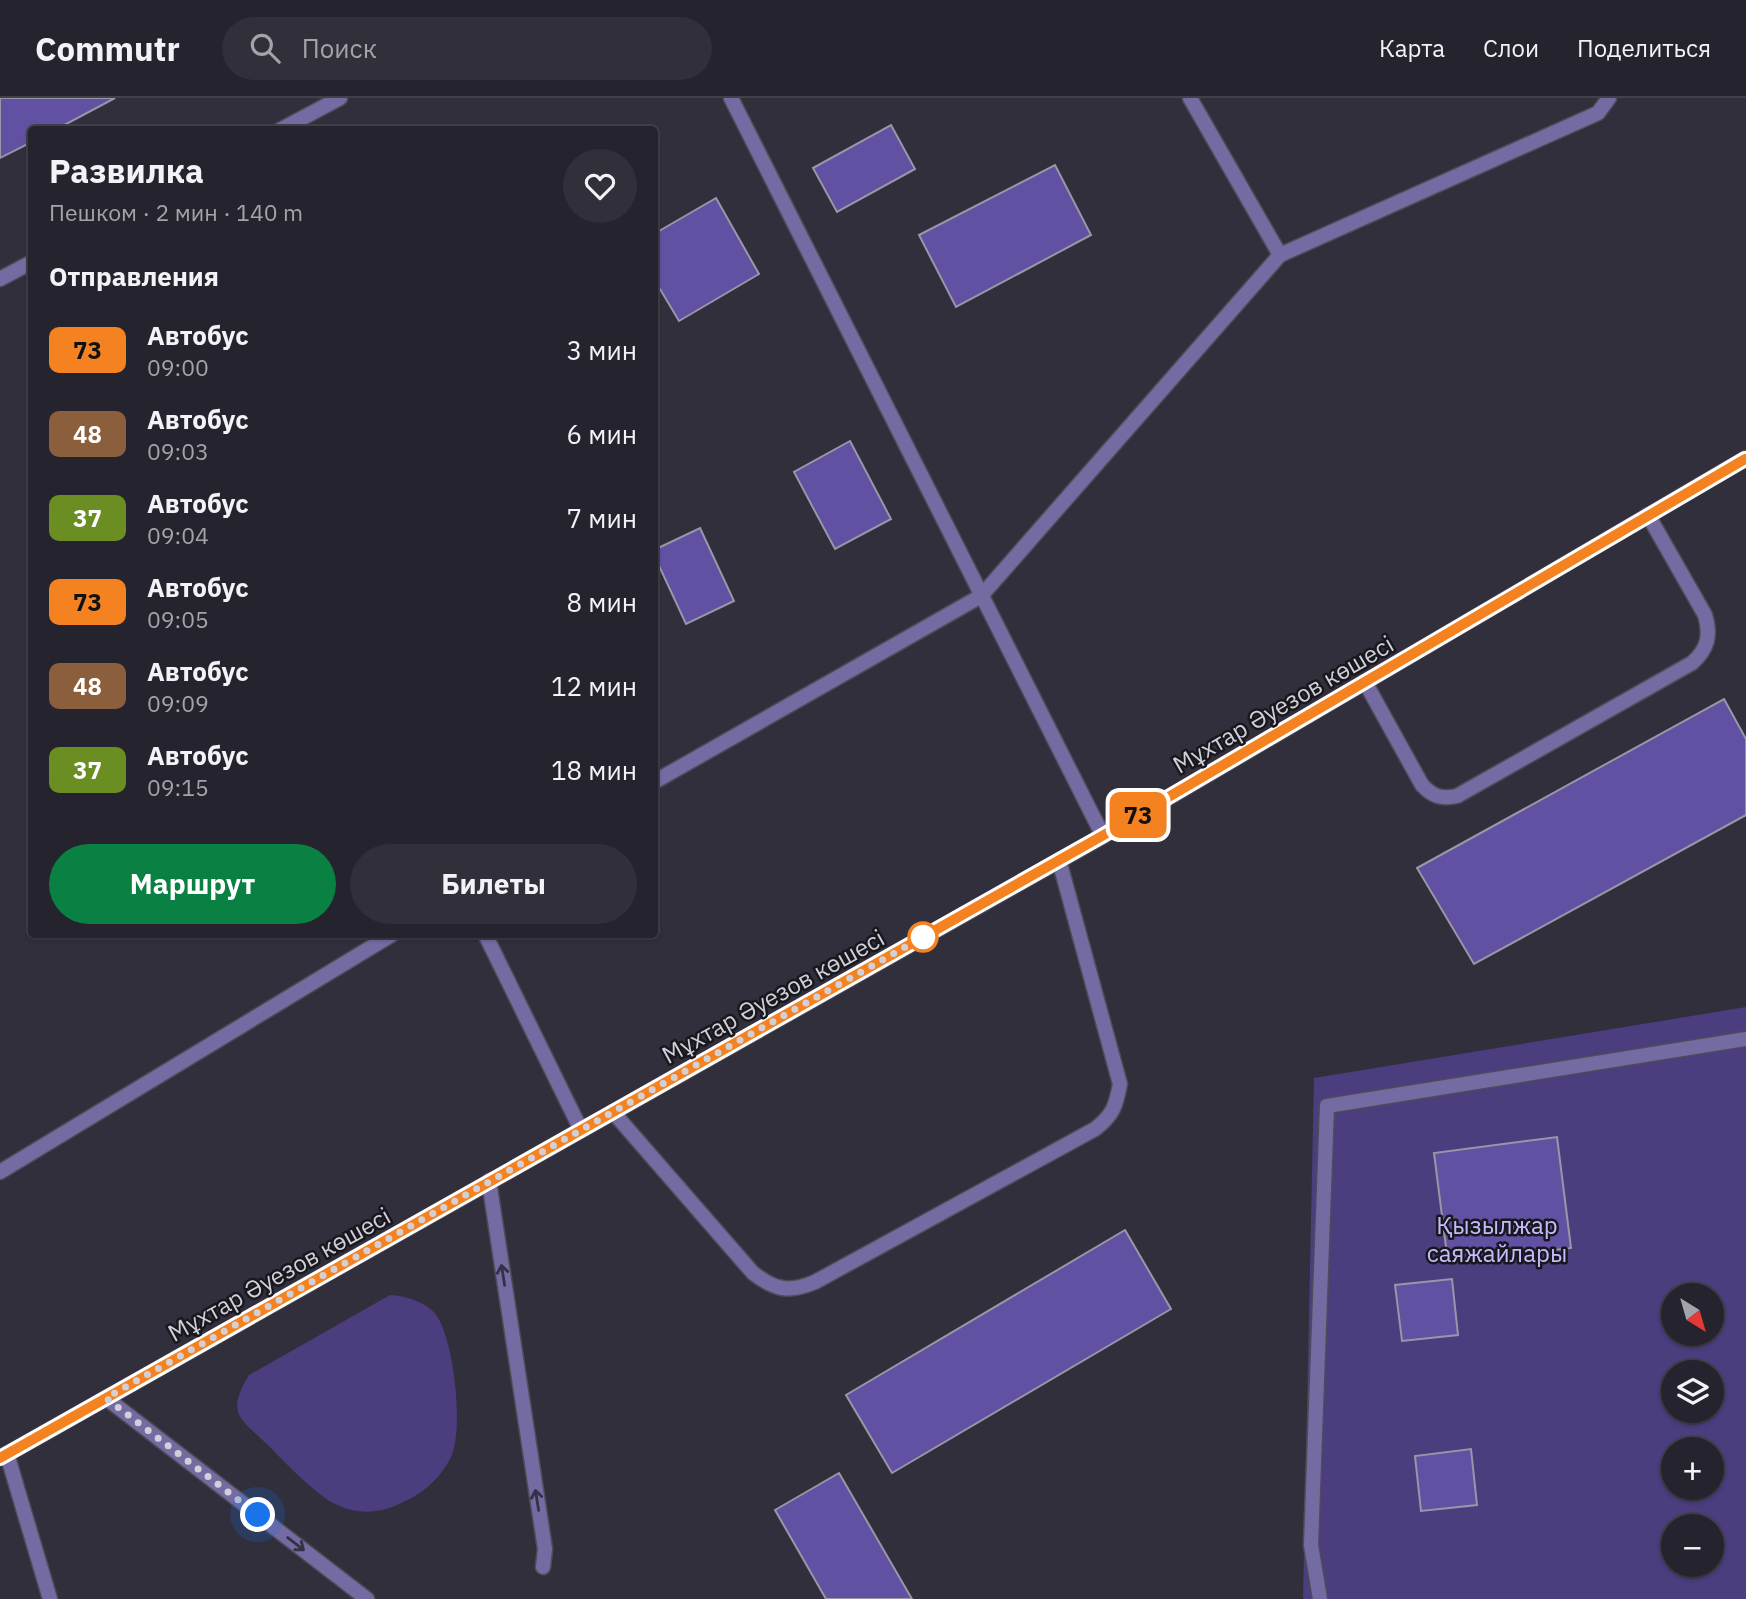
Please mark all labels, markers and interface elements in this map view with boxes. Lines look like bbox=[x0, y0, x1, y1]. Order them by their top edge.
search box bbox=[222, 17, 712, 80]
text: Commutr bbox=[35, 27, 180, 70]
icon: search bbox=[246, 29, 284, 67]
text: Поиск bbox=[302, 31, 377, 65]
text: Карта bbox=[1379, 32, 1445, 64]
text: Слои bbox=[1483, 32, 1539, 64]
text: Поделиться bbox=[1577, 32, 1711, 64]
text: Развилка bbox=[49, 149, 204, 192]
button: heart bbox=[563, 149, 637, 223]
text: Пешком · 2 мин · 140 m bbox=[49, 197, 303, 227]
text: Отправления bbox=[49, 259, 219, 293]
text: Автобус bbox=[147, 318, 249, 352]
text: 3 мин bbox=[567, 333, 637, 367]
text: 73 bbox=[73, 334, 102, 366]
text: 09:00 bbox=[147, 352, 209, 382]
text: Автобус bbox=[147, 402, 249, 436]
text: 6 мин bbox=[567, 417, 637, 451]
text: 48 bbox=[73, 418, 102, 450]
text: 09:03 bbox=[147, 436, 209, 466]
text: Автобус bbox=[147, 486, 249, 520]
text: 7 мин bbox=[567, 501, 637, 535]
text: 37 bbox=[73, 502, 102, 534]
text: 09:04 bbox=[147, 520, 209, 550]
text: Автобус bbox=[147, 570, 249, 604]
text: 8 мин bbox=[567, 585, 637, 619]
text: 73 bbox=[73, 586, 102, 618]
text: 09:05 bbox=[147, 604, 209, 634]
street label: Мұхтар Әуезов көшесі bbox=[1167, 628, 1399, 780]
text: Автобус bbox=[147, 654, 249, 688]
text: 12 мин bbox=[551, 669, 637, 703]
text: 48 bbox=[73, 670, 102, 702]
text: 09:09 bbox=[147, 688, 209, 718]
text: Автобус bbox=[147, 738, 249, 772]
text: 18 мин bbox=[551, 753, 637, 787]
text: 37 bbox=[73, 754, 102, 786]
text: 09:15 bbox=[147, 772, 209, 802]
line badge: 73 bbox=[1106, 792, 1170, 838]
text: 73 bbox=[1124, 799, 1152, 831]
button: Маршрут bbox=[49, 844, 336, 924]
button: Билеты bbox=[350, 844, 637, 924]
street label: Мұхтар Әуезов көшесі bbox=[656, 921, 890, 1071]
unlabelled marker bbox=[908, 922, 938, 952]
street label: Мұхтар Әуезов көшесі bbox=[162, 1199, 396, 1349]
park label: Қызылжар саяжайлары bbox=[1427, 1209, 1567, 1269]
one-way arrow bbox=[496, 1264, 509, 1287]
north arrow bbox=[1661, 1283, 1724, 1346]
map controls bbox=[1661, 1283, 1724, 1577]
button: layers bbox=[1661, 1360, 1724, 1423]
button: + bbox=[1661, 1437, 1724, 1500]
one-way arrow bbox=[531, 1489, 544, 1512]
your location bbox=[240, 1497, 275, 1532]
button: − bbox=[1661, 1514, 1724, 1577]
one-way arrow bbox=[286, 1537, 304, 1552]

